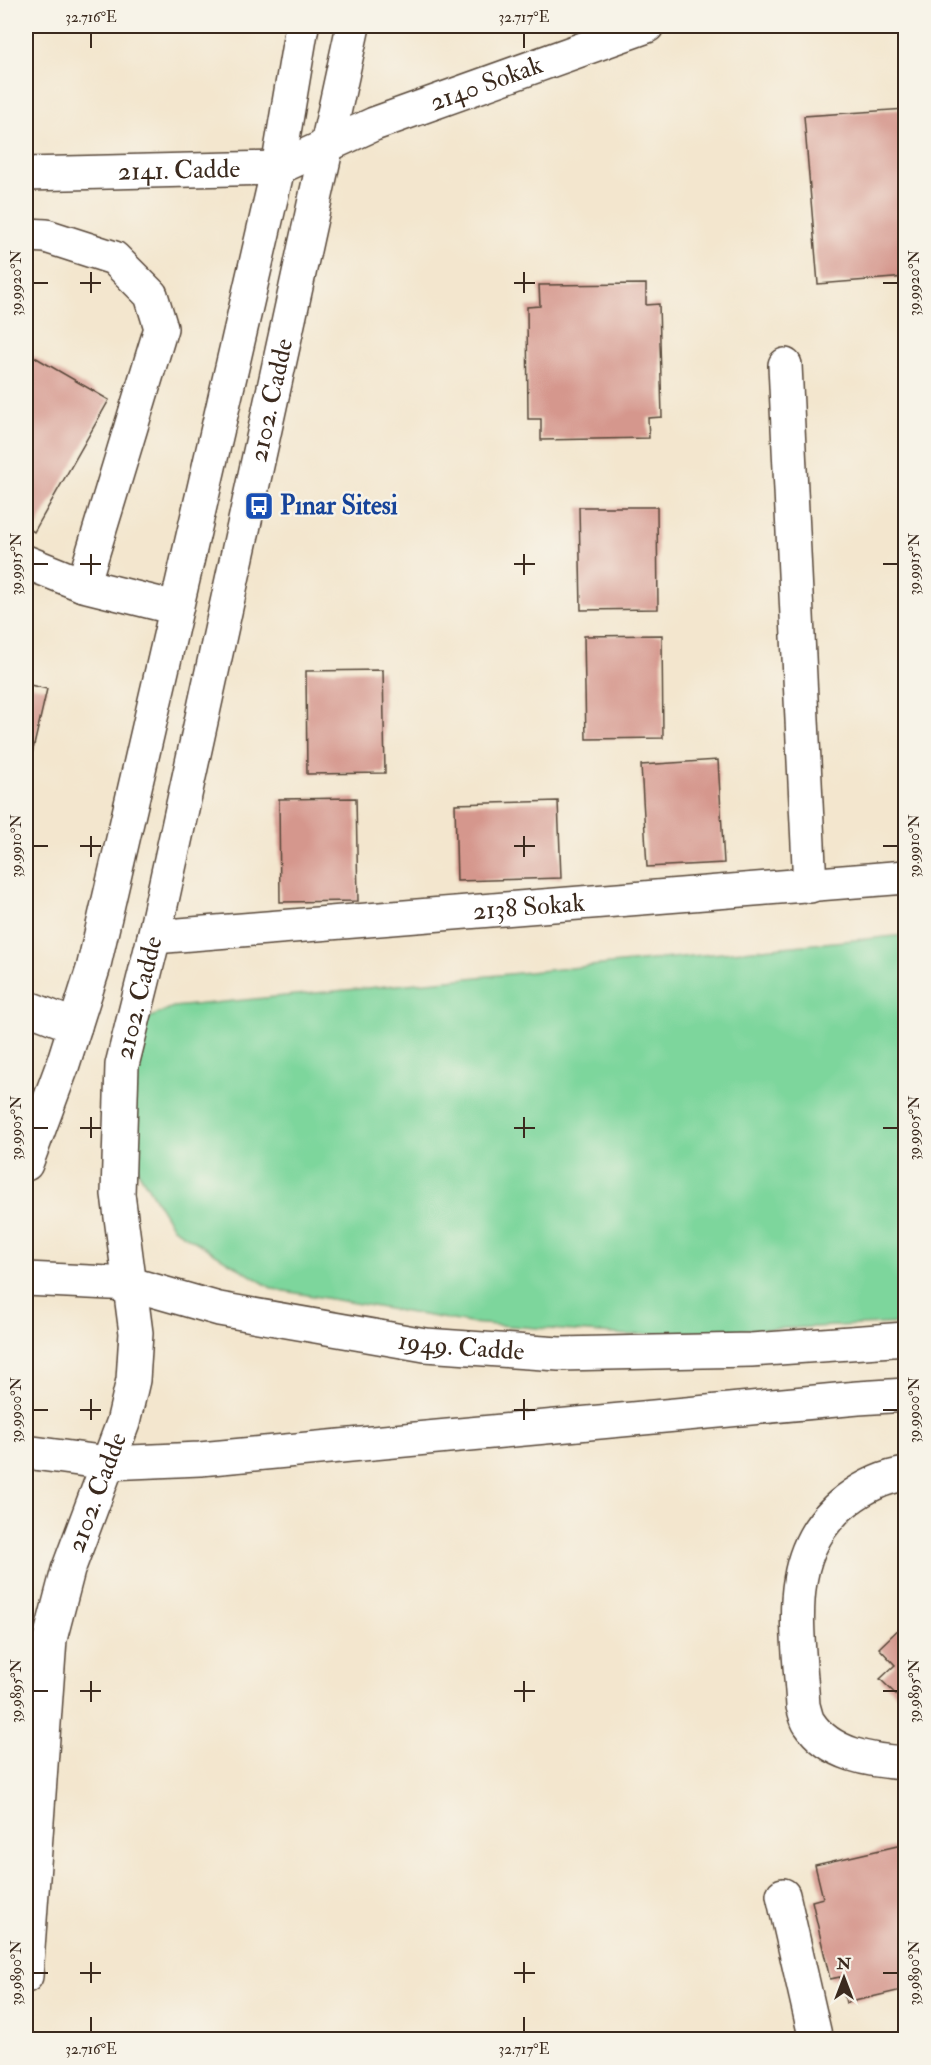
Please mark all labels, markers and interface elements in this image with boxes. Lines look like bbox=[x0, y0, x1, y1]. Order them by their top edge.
text: 32.716°E bbox=[65, 8, 117, 27]
text: 32.717°E bbox=[499, 8, 550, 27]
street label: 2140 Sokak bbox=[426, 49, 548, 119]
street label: 2141. Cadde bbox=[117, 153, 241, 188]
text: 39.9920°N bbox=[7, 250, 26, 316]
text: 39.9920°N bbox=[905, 250, 924, 316]
street label: 2102. Cadde bbox=[242, 335, 300, 465]
bus stop icon: Pınar Sitesi bbox=[243, 490, 275, 522]
place label: Pınar Sitesi bbox=[280, 490, 398, 522]
text: 39.9915°N bbox=[7, 532, 26, 595]
text: 39.9915°N bbox=[905, 532, 924, 595]
text: 39.9910°N bbox=[7, 814, 26, 878]
text: 39.9910°N bbox=[905, 814, 924, 878]
street label: 2138 Sokak bbox=[472, 887, 587, 928]
street label: 2102. Cadde bbox=[108, 933, 170, 1062]
text: 39.9905°N bbox=[7, 1095, 26, 1160]
text: 39.9905°N bbox=[905, 1095, 924, 1160]
street label: 1949. Cadde bbox=[396, 1325, 526, 1368]
text: 39.9900°N bbox=[7, 1377, 26, 1443]
text: 39.9900°N bbox=[905, 1377, 924, 1443]
street label: 2102. Cadde bbox=[60, 1428, 134, 1557]
text: 39.9895°N bbox=[7, 1658, 26, 1723]
text: 39.9895°N bbox=[905, 1658, 924, 1723]
text: 39.9890°N bbox=[7, 1940, 26, 2006]
text: 39.9890°N bbox=[905, 1940, 924, 2006]
north arrow bbox=[814, 1948, 874, 2008]
text: N bbox=[836, 1954, 852, 1974]
text: 32.716°E bbox=[65, 2040, 117, 2059]
text: 32.717°E bbox=[499, 2040, 550, 2059]

